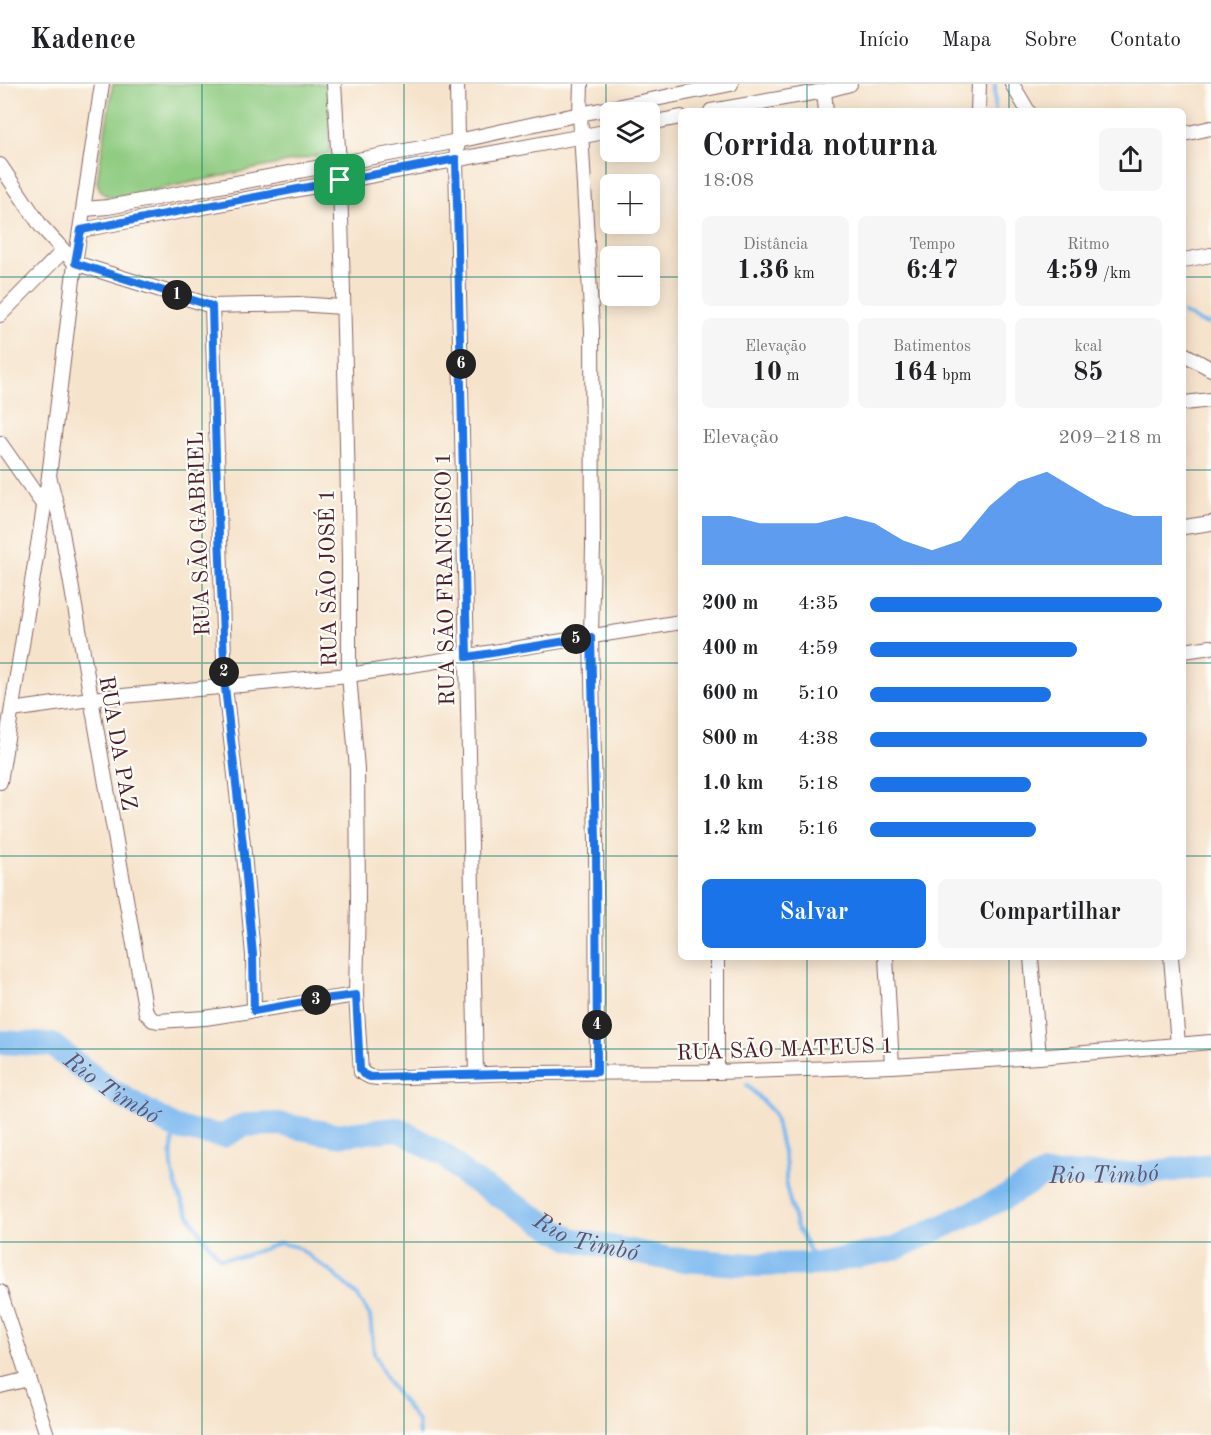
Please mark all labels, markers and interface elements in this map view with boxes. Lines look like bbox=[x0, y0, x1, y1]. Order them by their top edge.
text: Kadence bbox=[30, 27, 136, 55]
text: Início bbox=[858, 30, 909, 51]
text: Mapa bbox=[942, 30, 991, 51]
text: Sobre bbox=[1024, 30, 1077, 51]
text: Contato bbox=[1110, 30, 1181, 51]
map controls bbox=[600, 102, 660, 306]
button: layers bbox=[600, 102, 660, 162]
button: share bbox=[1099, 128, 1162, 191]
text: Corrida noturna bbox=[702, 130, 937, 163]
pin bbox=[314, 154, 365, 205]
icon: arrive bbox=[323, 163, 356, 196]
text: 18:08 bbox=[702, 171, 754, 191]
button: + bbox=[600, 174, 660, 234]
text: Distância bbox=[743, 237, 808, 253]
text: Tempo bbox=[909, 237, 955, 253]
text: Ritmo bbox=[1067, 237, 1109, 253]
button: − bbox=[600, 246, 660, 306]
text: 1.36 bbox=[737, 258, 789, 284]
text: 6:47 bbox=[906, 258, 958, 284]
text: 4:59 bbox=[1046, 258, 1098, 284]
text: km bbox=[789, 266, 815, 282]
text: /km bbox=[1098, 266, 1131, 282]
pin: 1 bbox=[162, 280, 192, 310]
text: 1 bbox=[172, 287, 182, 303]
text: Elevação bbox=[745, 339, 806, 355]
text: Batimentos bbox=[893, 339, 971, 355]
text: kcal bbox=[1075, 339, 1102, 355]
pin: 6 bbox=[446, 349, 476, 379]
text: 6 bbox=[456, 356, 466, 372]
text: 10 bbox=[752, 360, 782, 386]
text: 164 bbox=[893, 360, 938, 386]
text: 85 bbox=[1073, 360, 1103, 386]
text: m bbox=[782, 368, 799, 384]
text: bpm bbox=[938, 368, 971, 384]
text: Elevação bbox=[702, 428, 779, 448]
text: 209–218 m bbox=[1059, 428, 1162, 448]
street label: RUA SÃO GABRIEL bbox=[182, 431, 215, 637]
street label: RUA SÃO FRANCISCO 1 bbox=[430, 452, 459, 706]
street label: RUA SÃO JOSÉ 1 bbox=[313, 489, 342, 667]
text: 200 m bbox=[702, 594, 758, 614]
text: 4:35 bbox=[798, 594, 838, 614]
pin: 5 bbox=[561, 624, 591, 654]
text: 5 bbox=[571, 631, 581, 647]
text: 400 m bbox=[702, 639, 758, 659]
text: 4:59 bbox=[798, 639, 838, 659]
pin: 2 bbox=[209, 657, 239, 687]
text: 2 bbox=[219, 664, 229, 680]
street label: RUA DA PAZ bbox=[94, 674, 140, 812]
text: 600 m bbox=[702, 684, 758, 704]
text: 5:10 bbox=[798, 684, 838, 704]
text: 800 m bbox=[702, 729, 758, 749]
text: 4:38 bbox=[798, 729, 838, 749]
text: 1.0 km bbox=[702, 774, 764, 794]
text: 5:18 bbox=[798, 774, 838, 794]
text: 1.2 km bbox=[702, 819, 764, 839]
text: 5:16 bbox=[798, 819, 838, 839]
button: Salvar bbox=[702, 879, 926, 948]
button: Compartilhar bbox=[938, 879, 1162, 948]
pin: 3 bbox=[301, 985, 331, 1015]
text: 3 bbox=[311, 992, 321, 1008]
pin: 4 bbox=[582, 1010, 612, 1040]
text: 4 bbox=[592, 1017, 602, 1033]
street label: RUA SÃO MATEUS 1 bbox=[676, 1032, 894, 1065]
water label: Rio Timbó bbox=[58, 1048, 164, 1130]
water label: Rio Timbó bbox=[1048, 1162, 1161, 1189]
water label: Rio Timbó bbox=[528, 1209, 641, 1267]

